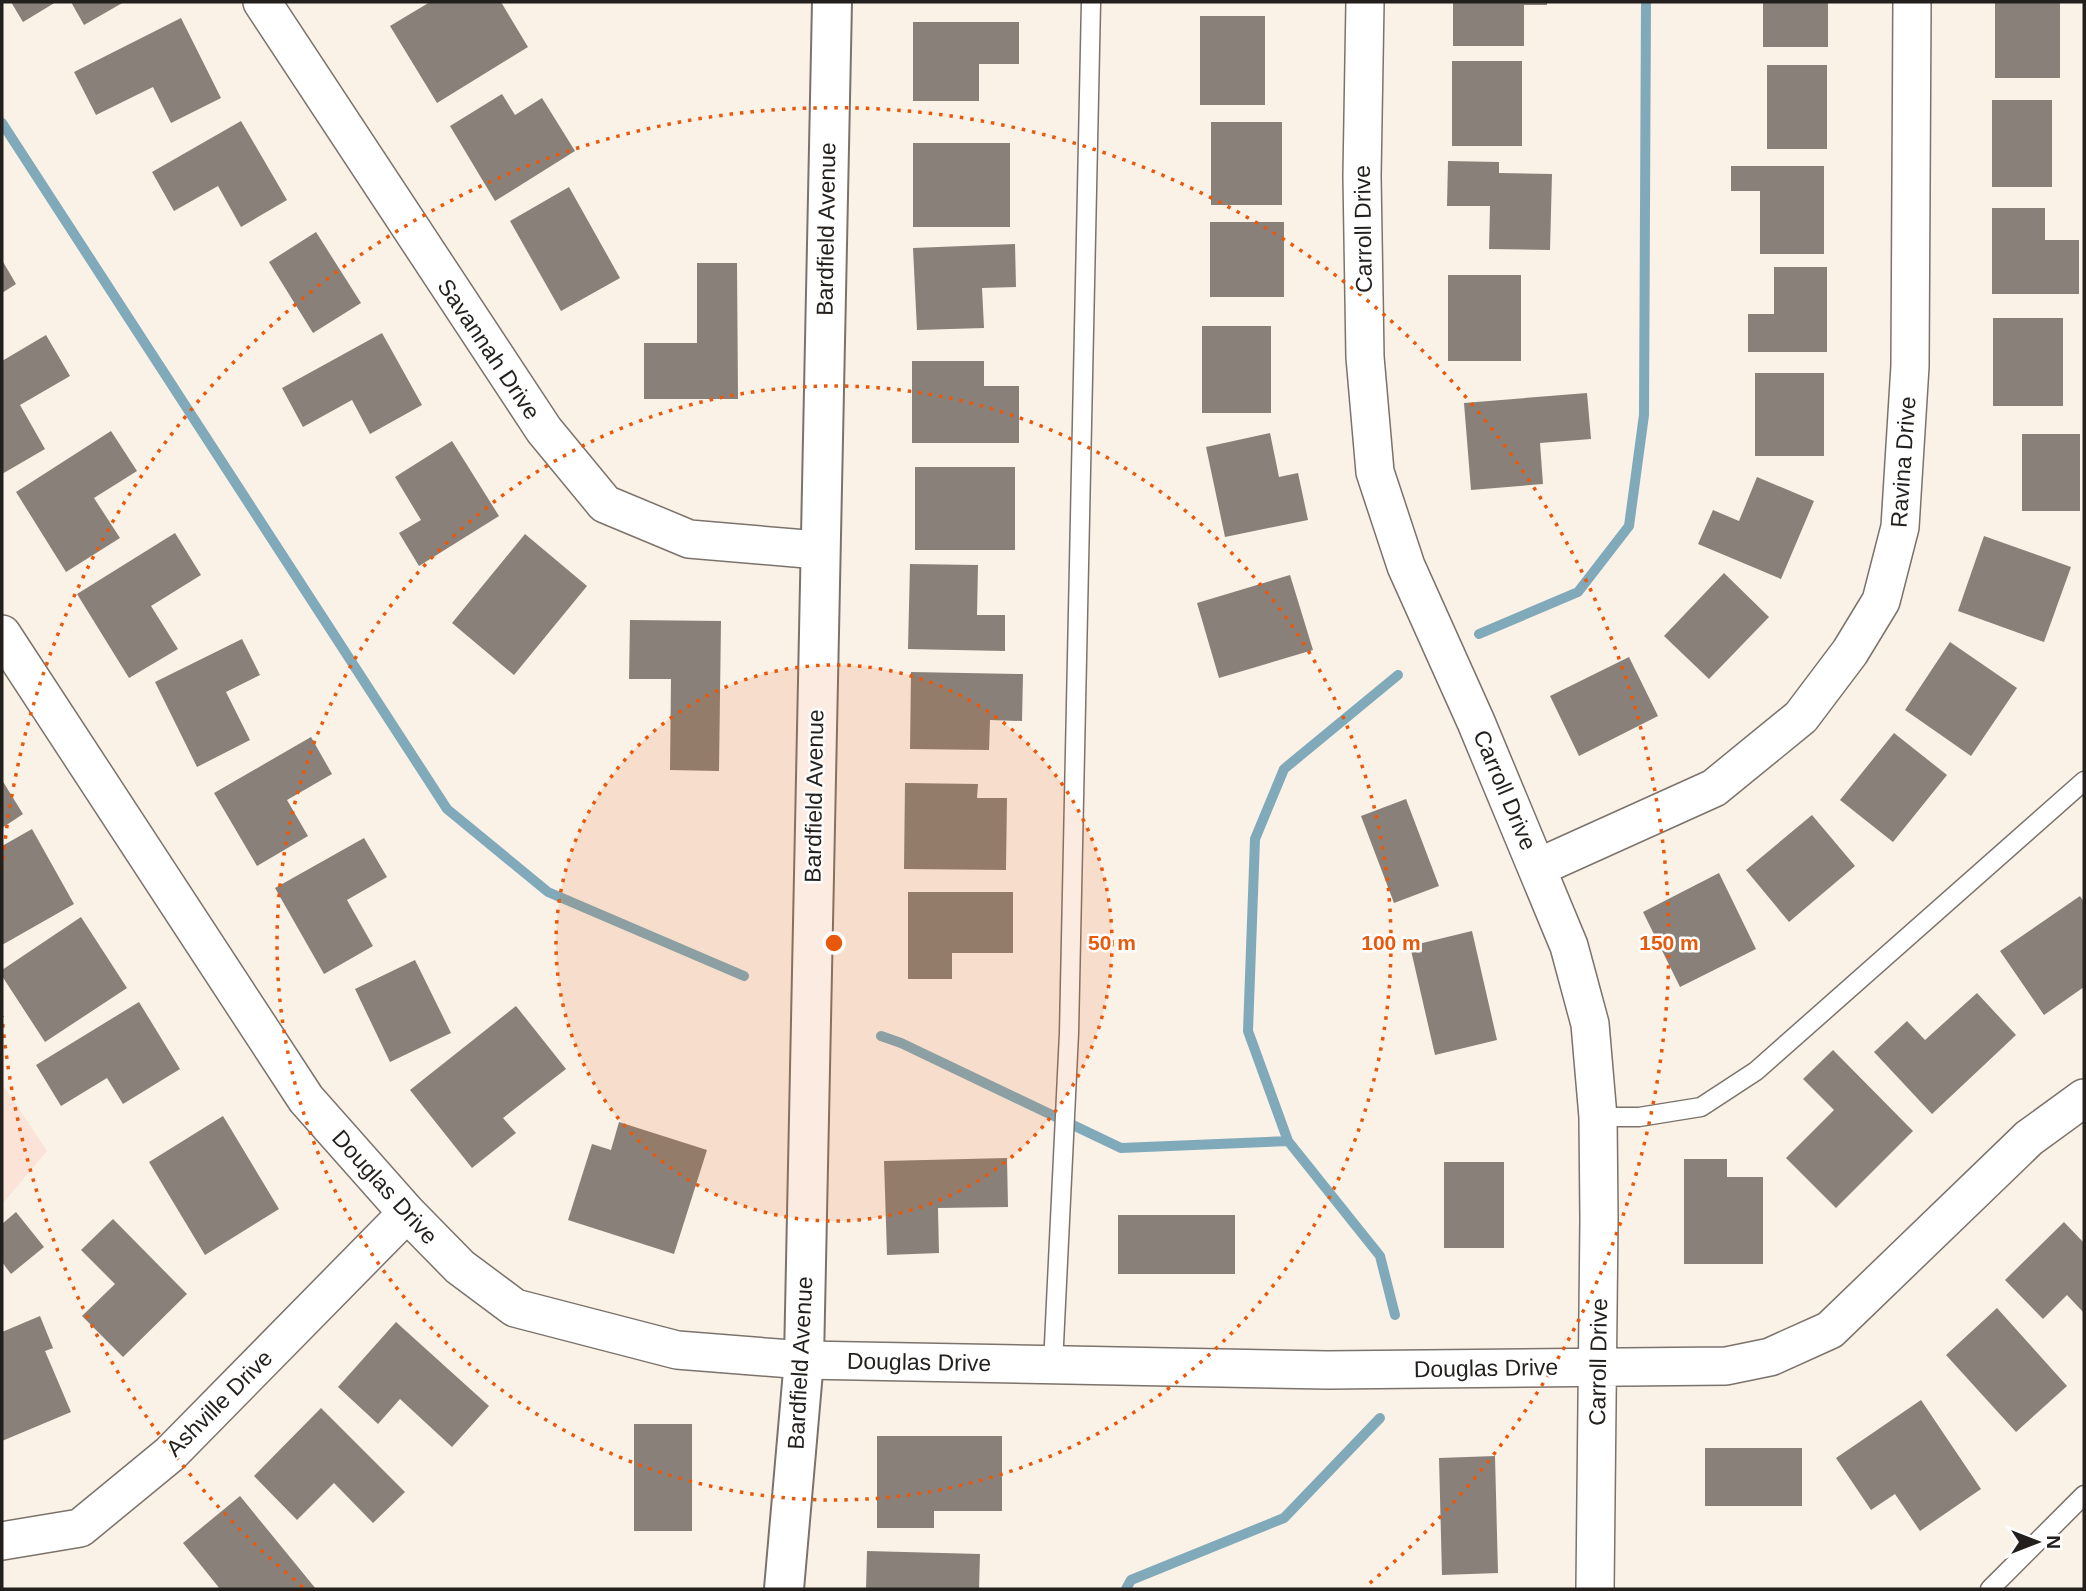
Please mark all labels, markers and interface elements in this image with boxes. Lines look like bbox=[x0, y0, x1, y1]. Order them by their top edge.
street label: Bardfield Avenue bbox=[811, 142, 841, 316]
street label: Carroll Drive bbox=[1349, 165, 1377, 293]
street label: Savannah Drive bbox=[432, 274, 546, 424]
street label: Ravina Drive bbox=[1885, 395, 1921, 529]
street label: Bardfield Avenue bbox=[799, 709, 829, 883]
street label: Carroll Drive bbox=[1468, 726, 1542, 854]
centre of rings bbox=[822, 931, 846, 955]
text: 50 m bbox=[1088, 931, 1136, 954]
text: 100 m bbox=[1361, 931, 1421, 954]
text: 150 m bbox=[1639, 931, 1699, 954]
street label: Douglas Drive bbox=[327, 1125, 443, 1249]
street label: Bardfield Avenue bbox=[782, 1276, 818, 1450]
street label: Carroll Drive bbox=[1584, 1298, 1612, 1426]
street label: Ashville Drive bbox=[161, 1345, 277, 1461]
street label: Douglas Drive bbox=[847, 1348, 991, 1376]
street label: Douglas Drive bbox=[1414, 1354, 1558, 1382]
north arrow bbox=[2002, 1507, 2072, 1577]
text: N bbox=[2043, 1535, 2064, 1549]

